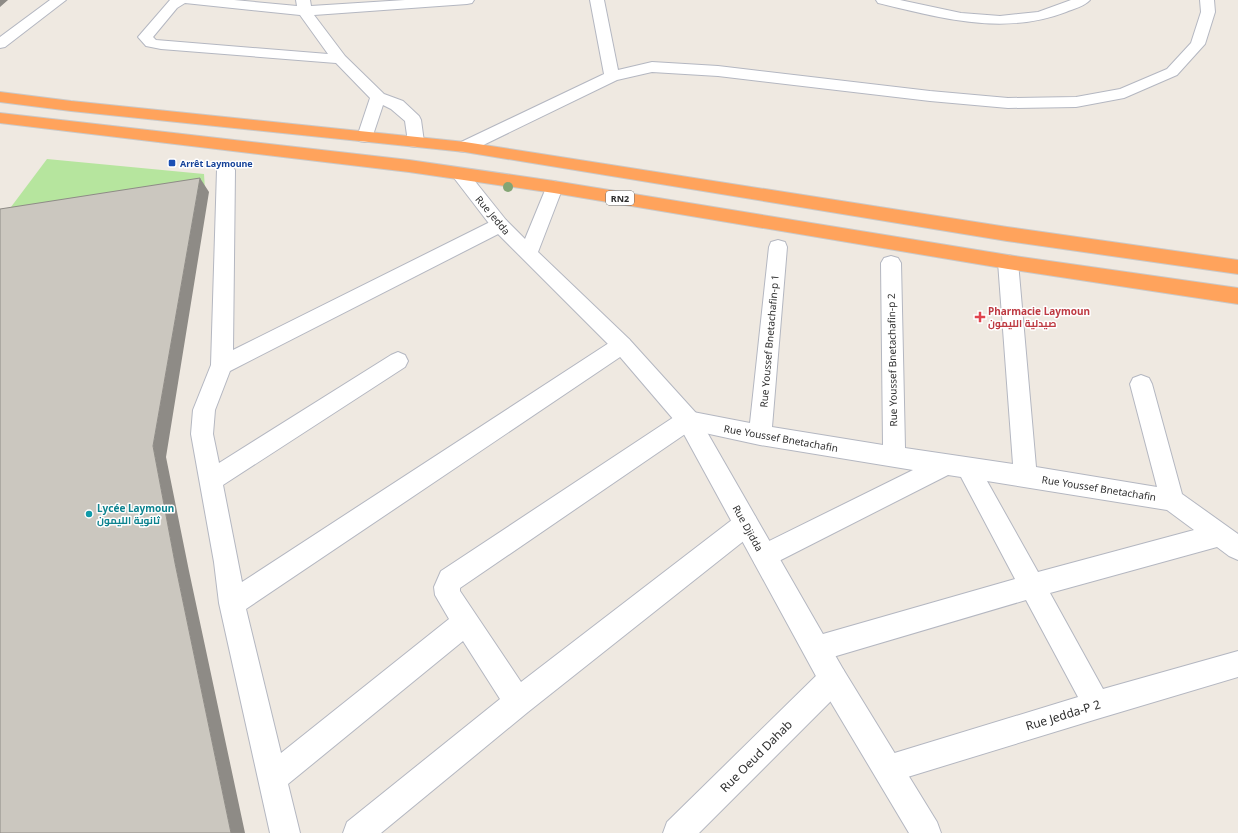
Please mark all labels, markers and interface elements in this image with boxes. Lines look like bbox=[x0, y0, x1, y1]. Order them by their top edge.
place label: Arrêt Laymoune bbox=[180, 157, 253, 170]
marker: Arrêt Laymoune bbox=[167, 158, 177, 168]
road number: RN2 bbox=[606, 191, 634, 205]
street label: Rue Jedda bbox=[473, 193, 513, 237]
street label: Rue Youssef Bnetachafin-p 1 bbox=[756, 274, 782, 408]
street label: Rue Youssef Bnetachafin-p 2 bbox=[884, 293, 900, 427]
place label: Pharmacie Laymoun صيدلية الليمون bbox=[988, 304, 1090, 330]
marker: Pharmacie Laymoun صيدلية الليمون bbox=[975, 312, 985, 322]
street label: Rue Youssef Bnetachafin bbox=[723, 421, 839, 455]
street label: Rue Youssef Bnetachafin bbox=[1041, 472, 1157, 504]
place label: Lycée Laymoun ثانوية الليمون bbox=[97, 501, 174, 527]
street label: Rue Djidda bbox=[730, 502, 766, 554]
marker: Lycée Laymoun ثانوية الليمون bbox=[84, 509, 94, 519]
street label: Rue Jedda-P 2 bbox=[1023, 696, 1103, 734]
street label: Rue Oeud Dahab bbox=[716, 716, 796, 796]

